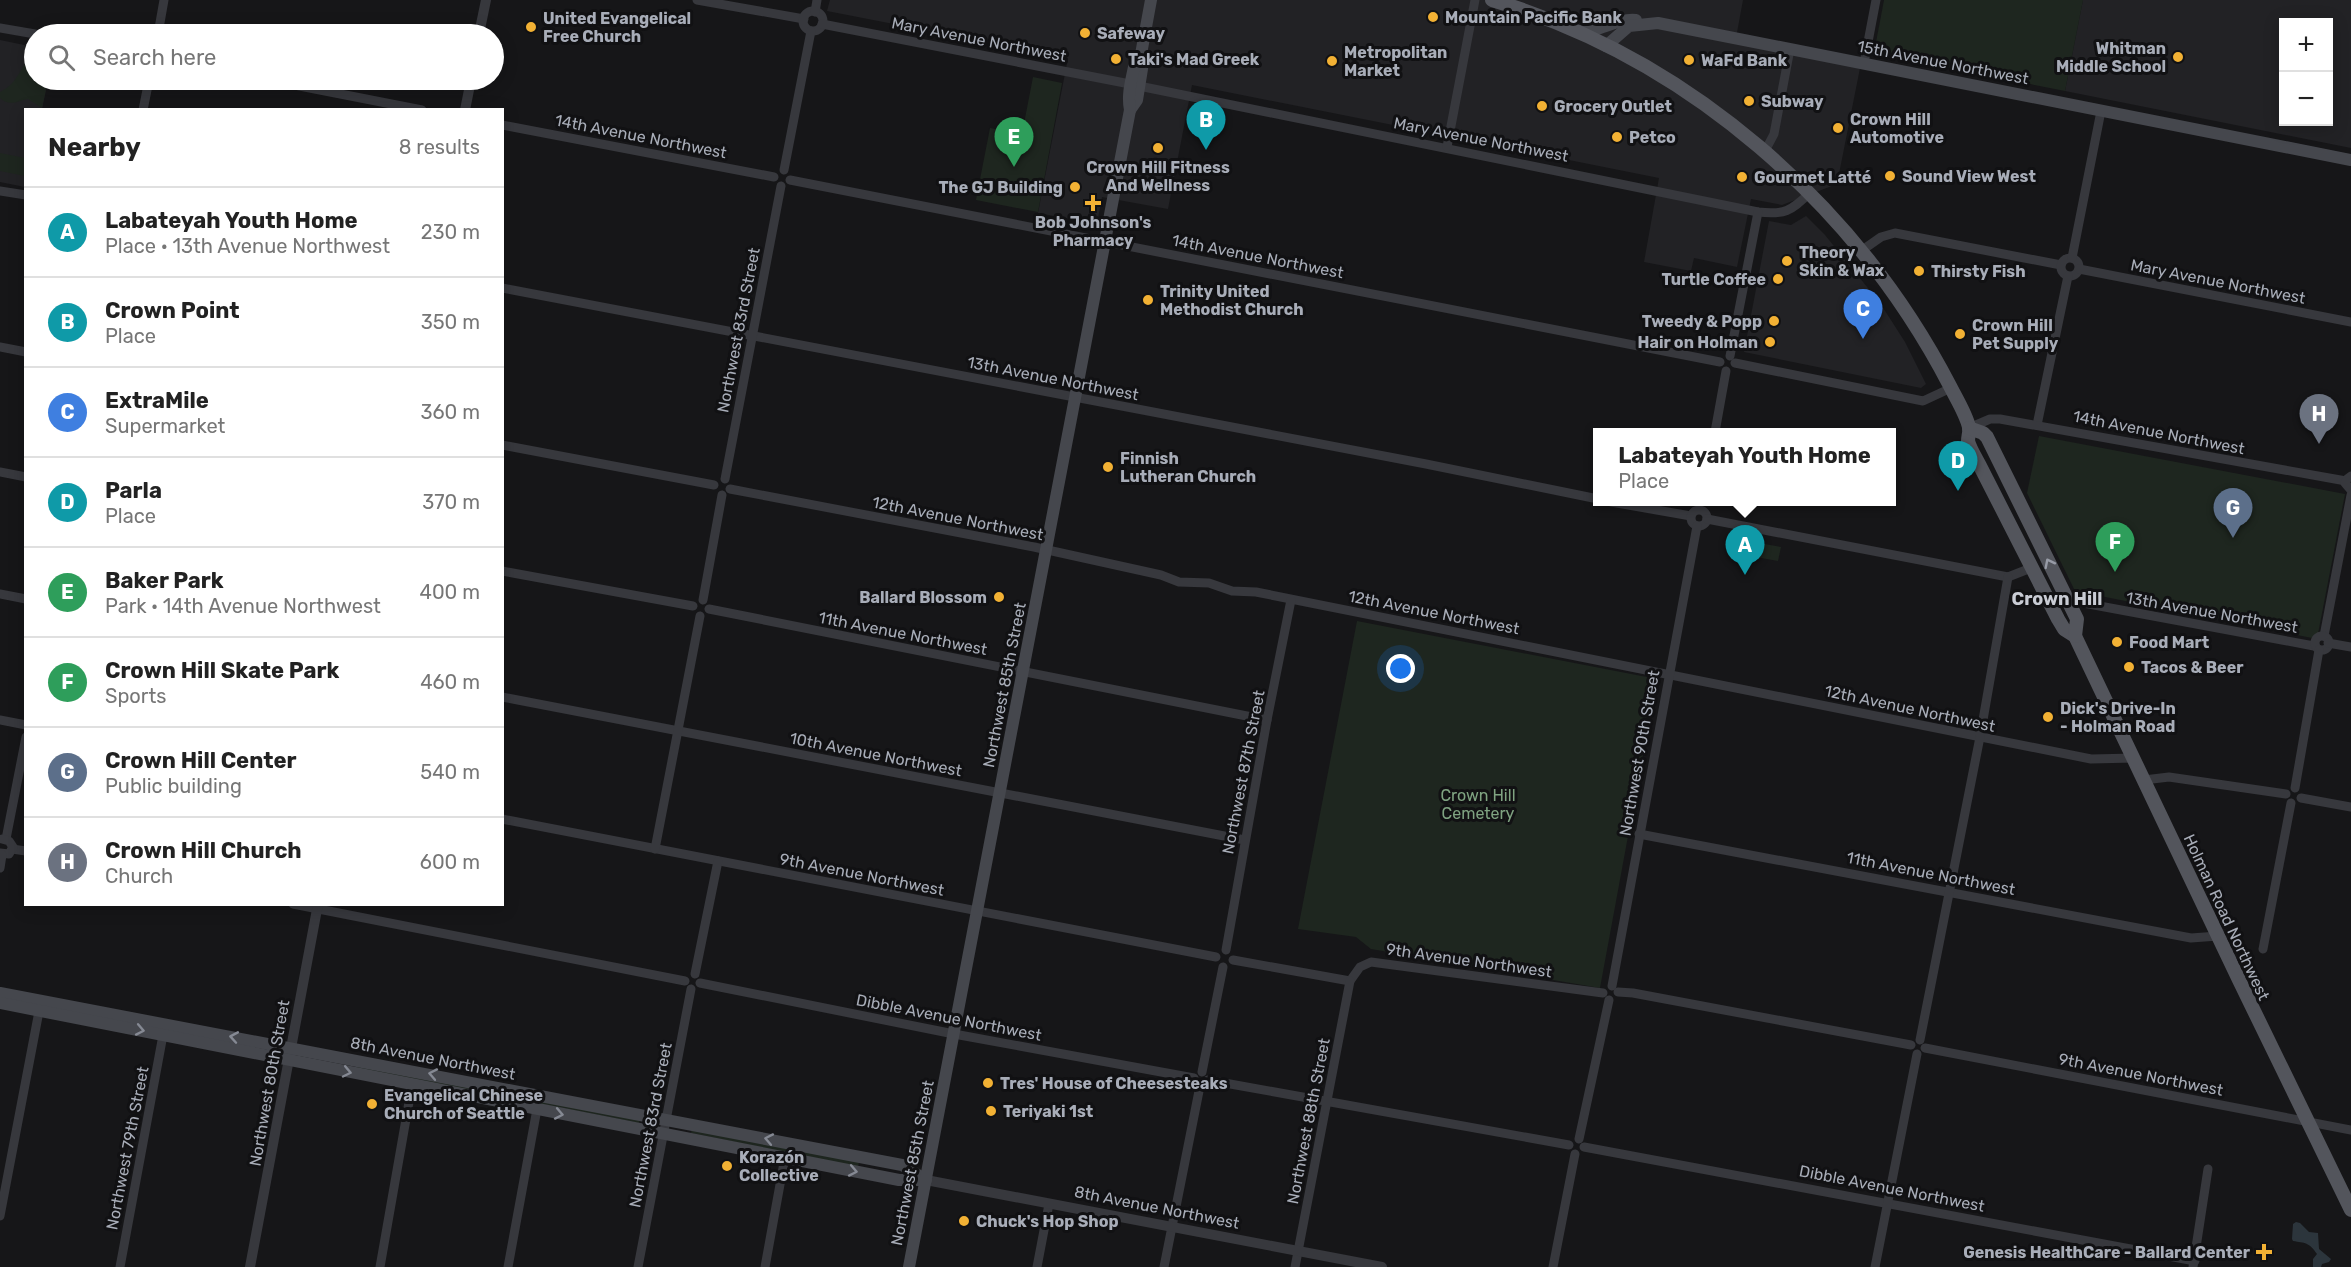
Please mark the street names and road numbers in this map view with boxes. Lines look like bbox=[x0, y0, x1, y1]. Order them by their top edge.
street label: Mary Avenue Northwest bbox=[890, 13, 1068, 66]
street label: 15th Avenue Northwest bbox=[1856, 37, 2030, 88]
street label: 14th Avenue Northwest bbox=[553, 111, 728, 162]
street label: Mary Avenue Northwest bbox=[1392, 113, 1570, 166]
street label: 14th Avenue Northwest bbox=[1170, 231, 1345, 282]
street label: Northwest 83rd Street bbox=[713, 246, 764, 414]
street label: Mary Avenue Northwest bbox=[2129, 255, 2307, 308]
street label: 13th Avenue Northwest bbox=[966, 353, 1140, 404]
street label: 14th Avenue Northwest bbox=[2071, 407, 2246, 458]
street label: 12th Avenue Northwest bbox=[871, 493, 1045, 544]
street label: 12th Avenue Northwest bbox=[1347, 587, 1521, 638]
street label: 13th Avenue Northwest bbox=[2125, 588, 2299, 637]
street label: Northwest 85th Street bbox=[979, 601, 1030, 769]
street label: 11th Avenue Northwest bbox=[817, 608, 989, 659]
street label: Northwest 90th Street bbox=[1616, 669, 1663, 837]
street label: 12th Avenue Northwest bbox=[1823, 681, 1997, 736]
street label: Northwest 87th Street bbox=[1218, 688, 1269, 856]
street label: 10th Avenue Northwest bbox=[788, 728, 963, 780]
street label: Holman Road Northwest bbox=[2180, 831, 2273, 1003]
street label: 11th Avenue Northwest bbox=[1845, 848, 2017, 899]
street label: 9th Avenue Northwest bbox=[778, 849, 946, 900]
street label: 9th Avenue Northwest bbox=[1385, 939, 1553, 982]
street label: Dibble Avenue Northwest bbox=[855, 990, 1043, 1045]
street label: Northwest 80th Street bbox=[245, 998, 293, 1168]
street label: 8th Avenue Northwest bbox=[349, 1033, 517, 1084]
street label: Northwest 88th Street bbox=[1283, 1036, 1334, 1206]
street label: Northwest 83rd Street bbox=[625, 1041, 676, 1209]
street label: 9th Avenue Northwest bbox=[2057, 1049, 2225, 1100]
street label: Northwest 79th Street bbox=[102, 1065, 153, 1231]
street label: Northwest 85th Street bbox=[887, 1079, 938, 1247]
street label: Dibble Avenue Northwest bbox=[1798, 1161, 1986, 1216]
street label: 8th Avenue Northwest bbox=[1073, 1182, 1241, 1233]

